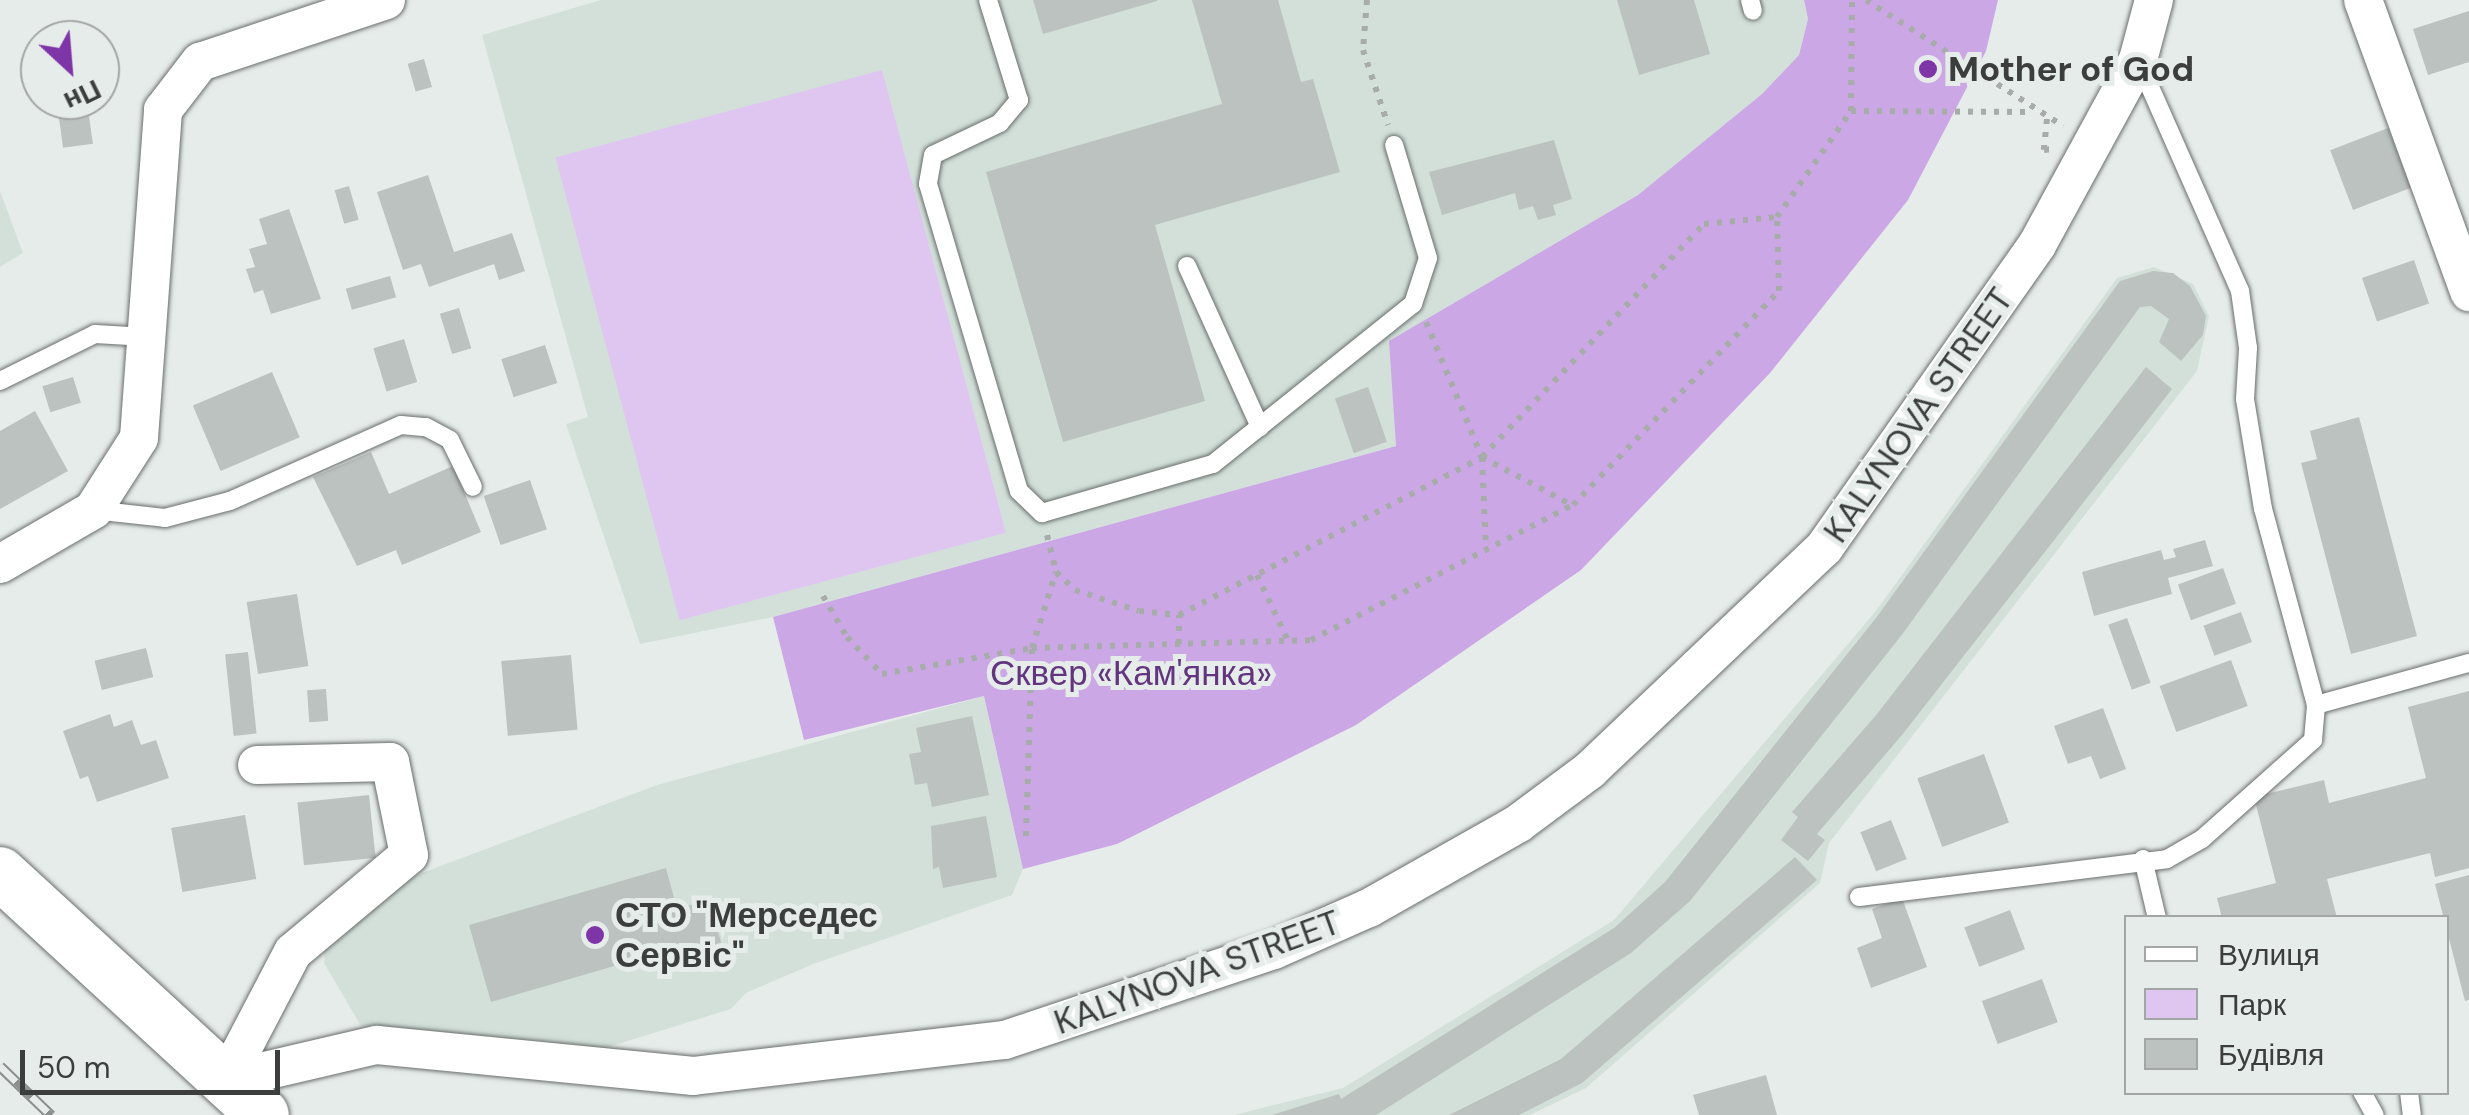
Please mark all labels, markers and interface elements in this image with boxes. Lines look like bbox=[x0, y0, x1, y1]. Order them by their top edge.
north arrow bbox=[20, 20, 120, 120]
place label: Mother of God bbox=[1948, 48, 2194, 90]
marker: Mother of God bbox=[1917, 58, 1939, 80]
text: Пн bbox=[58, 71, 107, 120]
street label: KALYNOVA STREET bbox=[1814, 280, 2022, 550]
park label: Сквер «Кам'янка» bbox=[990, 652, 1272, 694]
place label: СТО "Мерседес Сервіс" bbox=[615, 894, 878, 976]
street label: KALYNOVA STREET bbox=[1048, 901, 1346, 1043]
legend bbox=[2124, 915, 2449, 1095]
marker: СТО "Мерседес Сервіс" bbox=[584, 924, 606, 946]
text: Вулиця bbox=[2218, 935, 2320, 974]
text: Парк bbox=[2218, 985, 2286, 1024]
scale bar bbox=[25, 1030, 285, 1092]
text: Будівля bbox=[2218, 1035, 2324, 1074]
text: 50 m bbox=[37, 1048, 111, 1087]

